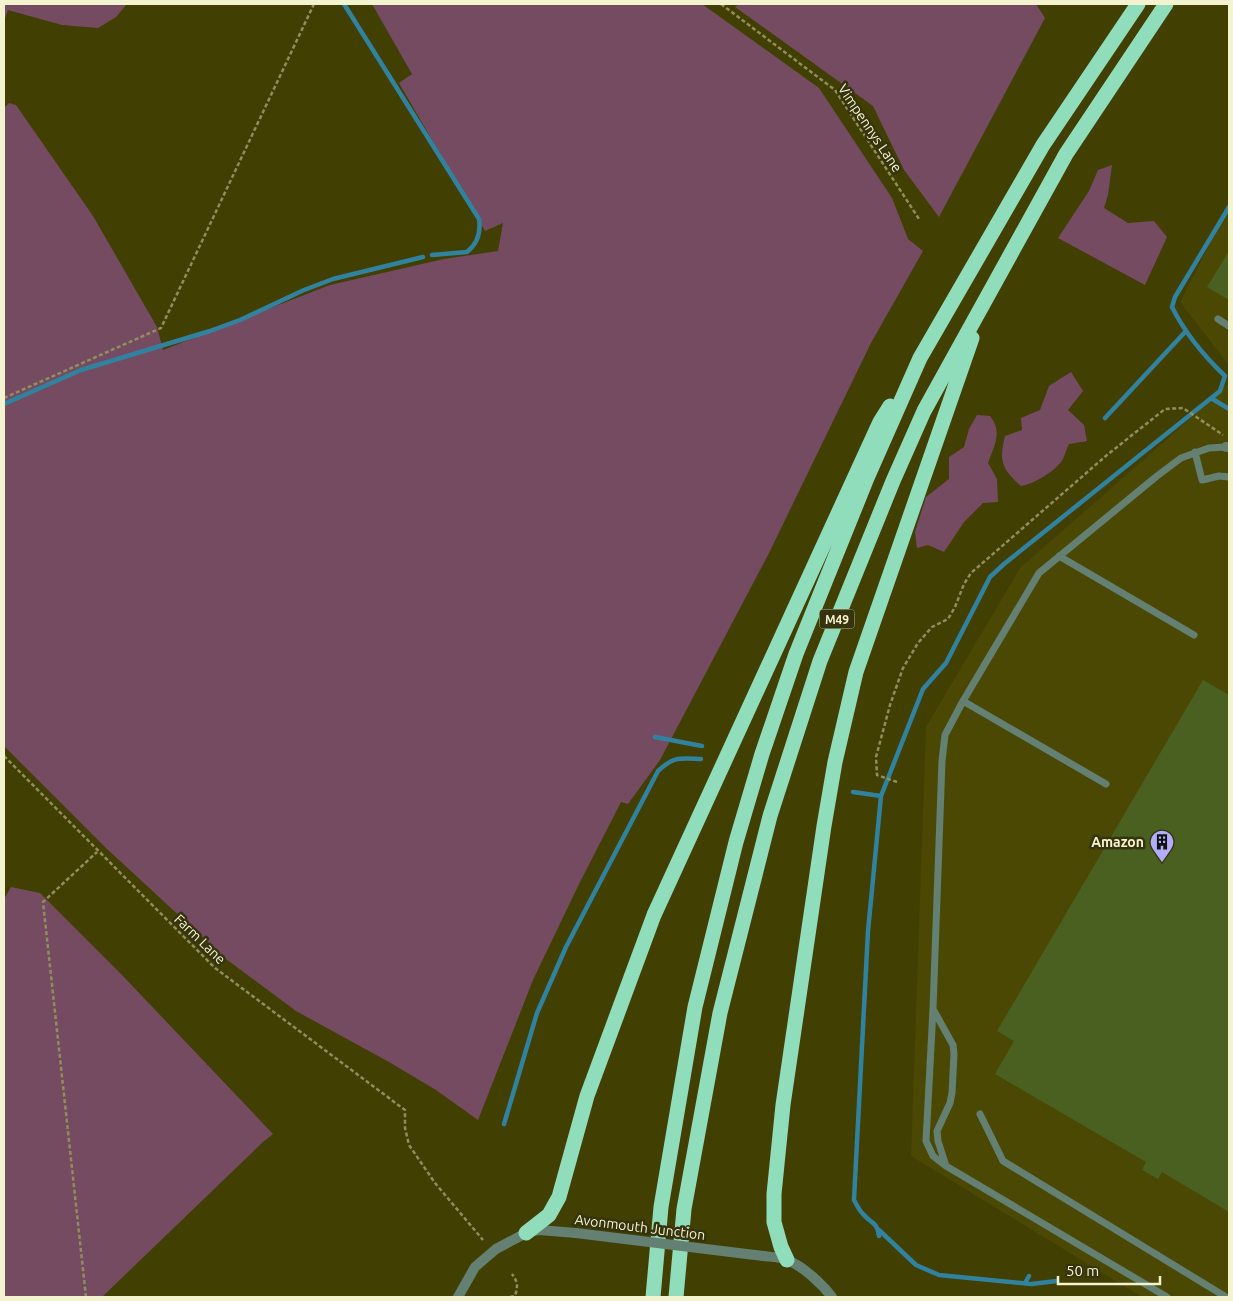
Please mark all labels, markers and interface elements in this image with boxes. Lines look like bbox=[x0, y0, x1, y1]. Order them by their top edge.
street label: Vimpennys Lane bbox=[835, 81, 905, 175]
road number: M49 bbox=[820, 610, 854, 628]
building icon: Amazon bbox=[1149, 829, 1175, 863]
place label: Amazon bbox=[1091, 834, 1144, 850]
street label: Farm Lane bbox=[171, 911, 229, 967]
street label: Avonmouth Junction bbox=[574, 1211, 706, 1243]
scale bar bbox=[1058, 1254, 1160, 1286]
text: 50 m bbox=[1066, 1262, 1099, 1279]

